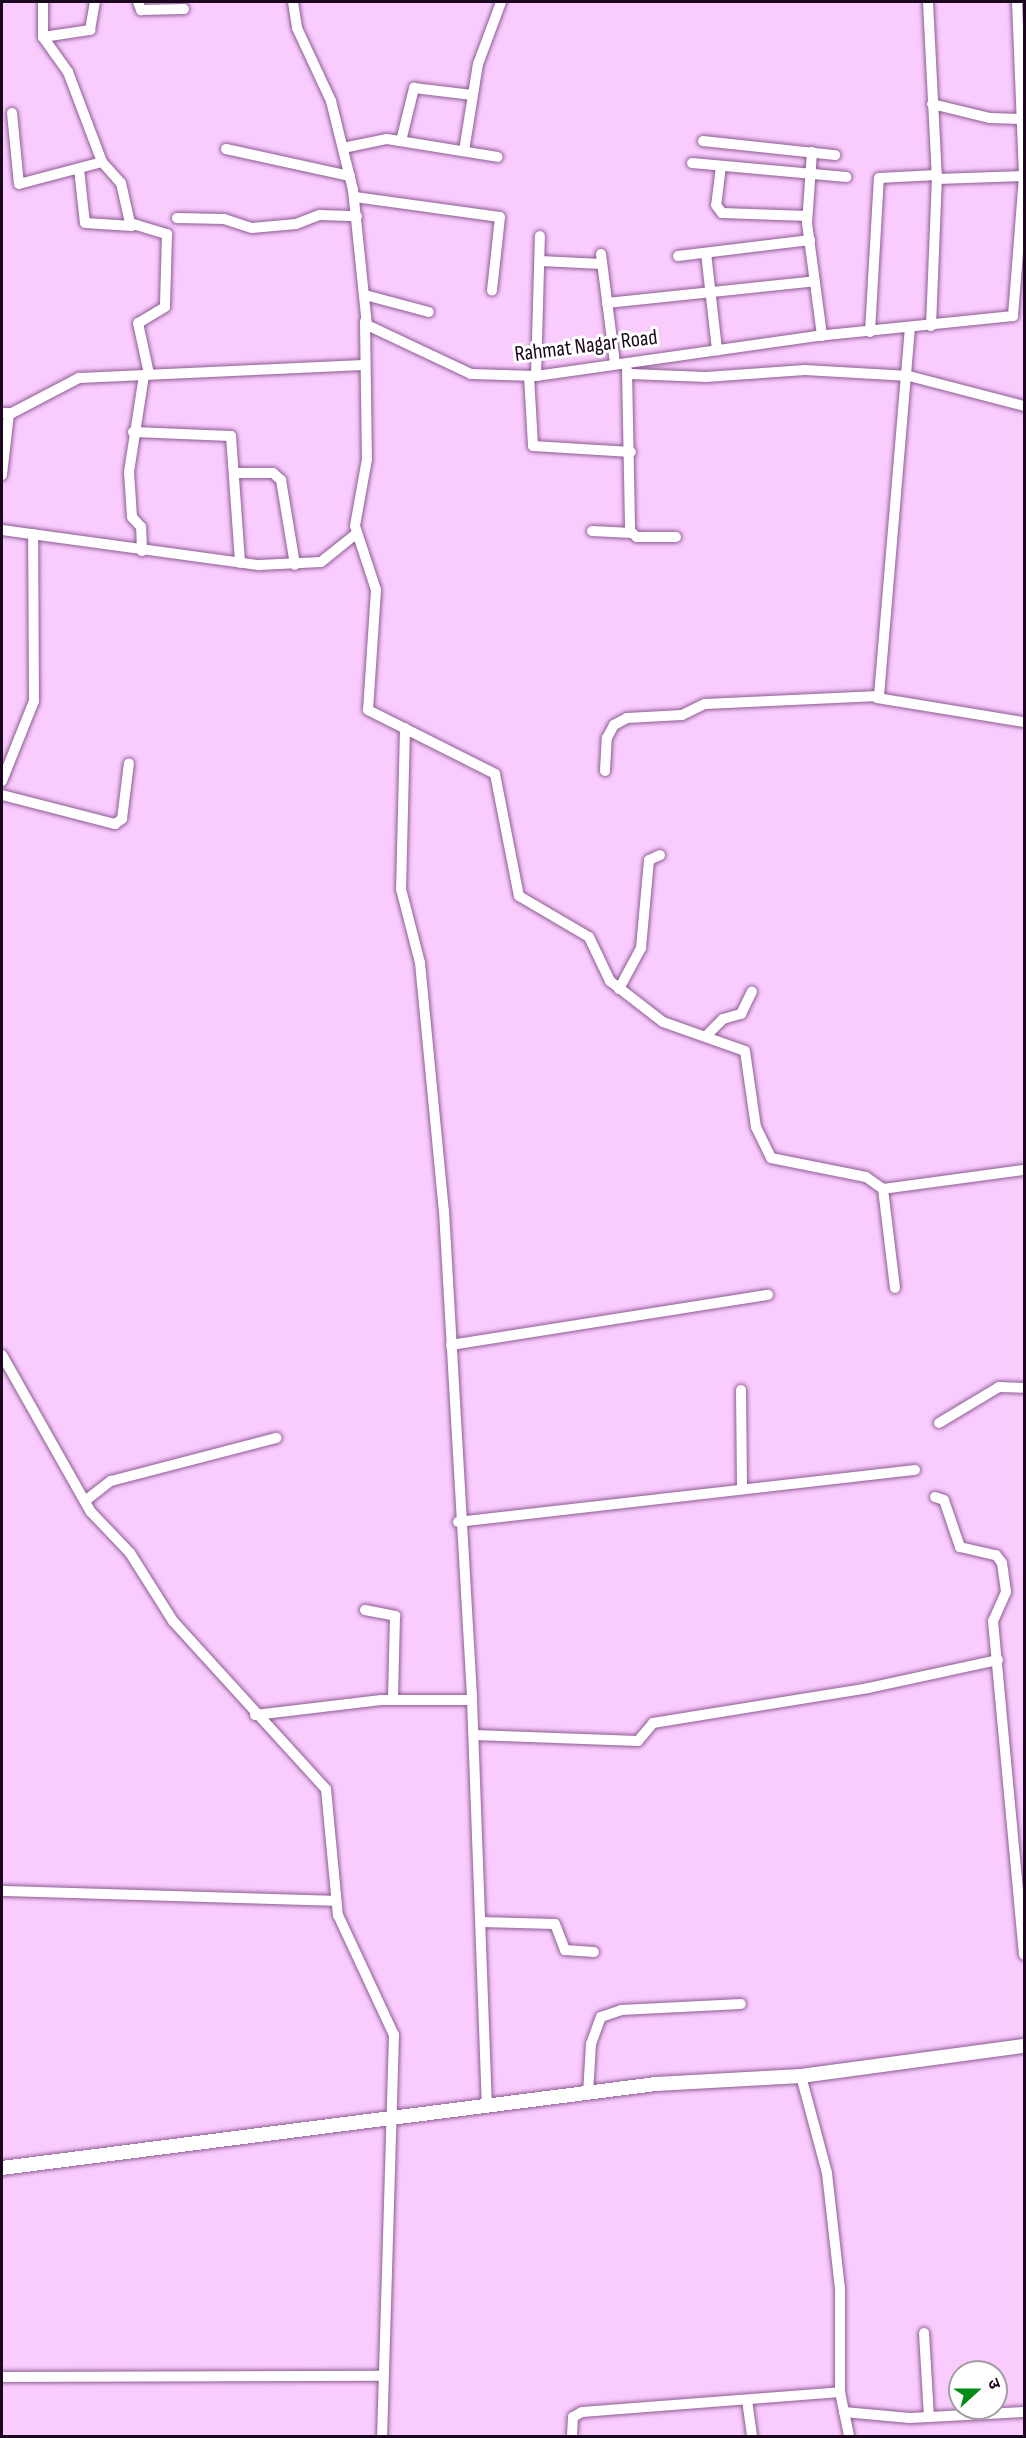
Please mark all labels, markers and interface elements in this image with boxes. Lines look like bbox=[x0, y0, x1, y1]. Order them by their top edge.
street label: Rahmat Nagar Road bbox=[513, 324, 659, 368]
north arrow bbox=[948, 2360, 1008, 2420]
text: उ bbox=[983, 2376, 1004, 2392]

